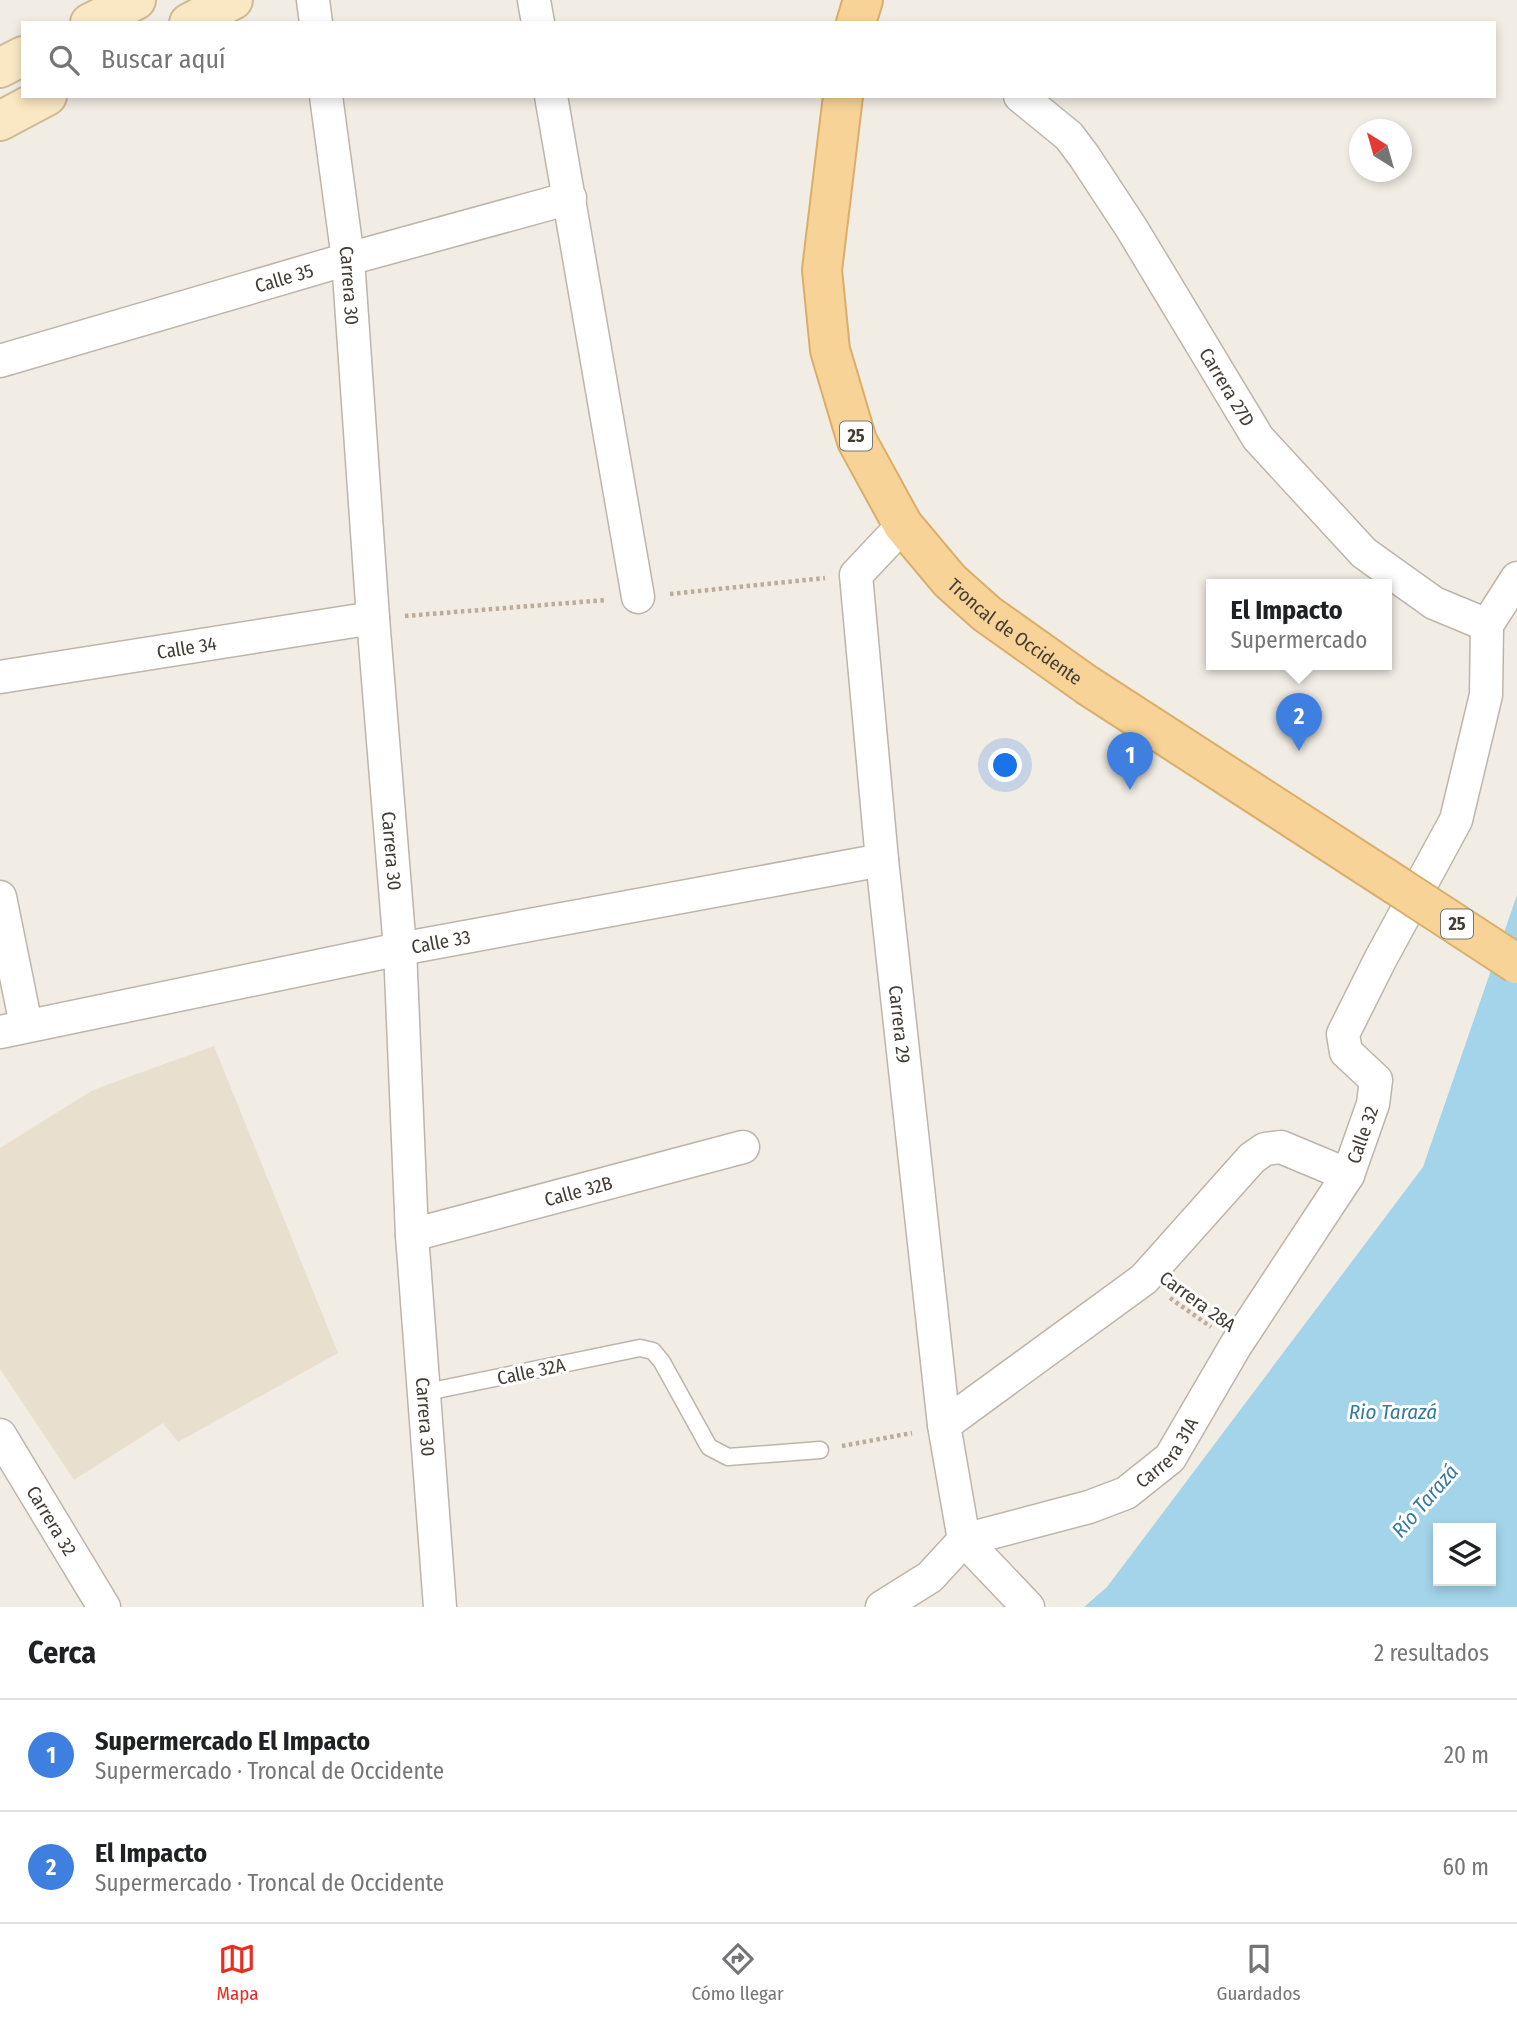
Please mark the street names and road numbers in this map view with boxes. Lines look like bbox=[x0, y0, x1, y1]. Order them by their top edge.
street label: Carrera 30 bbox=[334, 245, 364, 326]
street label: Calle 35 bbox=[252, 259, 316, 298]
street label: Carrera 27D bbox=[1194, 344, 1259, 431]
road number: 25 bbox=[840, 422, 872, 450]
street label: Troncal de Occidente bbox=[943, 574, 1087, 690]
street label: Calle 34 bbox=[155, 632, 218, 664]
street label: Carrera 30 bbox=[377, 810, 406, 891]
road number: 25 bbox=[1441, 909, 1473, 939]
street label: Calle 33 bbox=[410, 925, 472, 959]
street label: Carrera 29 bbox=[884, 984, 915, 1064]
street label: Calle 32 bbox=[1342, 1103, 1383, 1167]
street label: Calle 32B bbox=[542, 1171, 615, 1211]
street label: Carrera 28A bbox=[1155, 1266, 1240, 1337]
street label: Calle 32A bbox=[495, 1353, 567, 1390]
street label: Carrera 30 bbox=[411, 1376, 440, 1457]
street label: Carrera 31A bbox=[1131, 1413, 1203, 1493]
street label: Carrera 32 bbox=[21, 1482, 81, 1560]

